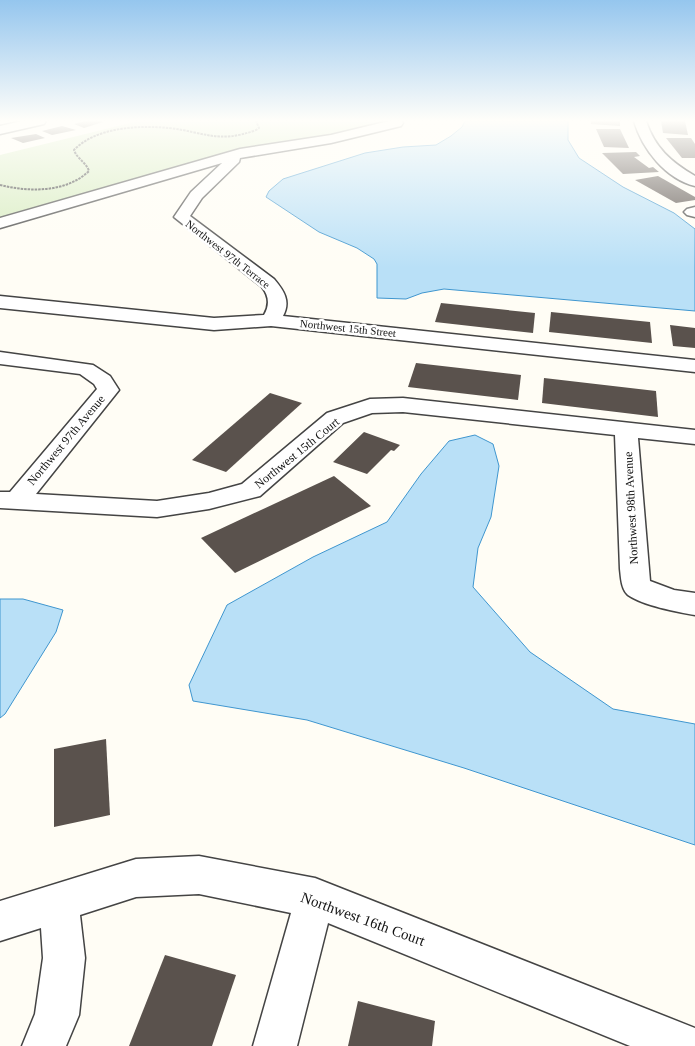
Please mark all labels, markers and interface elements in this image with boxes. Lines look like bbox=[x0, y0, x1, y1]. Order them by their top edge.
street label: Northwest 97th Terrace bbox=[184, 217, 273, 291]
street label: Northwest 15th Street bbox=[299, 317, 397, 339]
street label: Northwest 97th Avenue bbox=[24, 392, 108, 488]
street label: Northwest 15th Court bbox=[252, 414, 343, 491]
street label: Northwest 98th Avenue bbox=[621, 451, 641, 565]
street label: Northwest 16th Court bbox=[299, 889, 428, 949]

